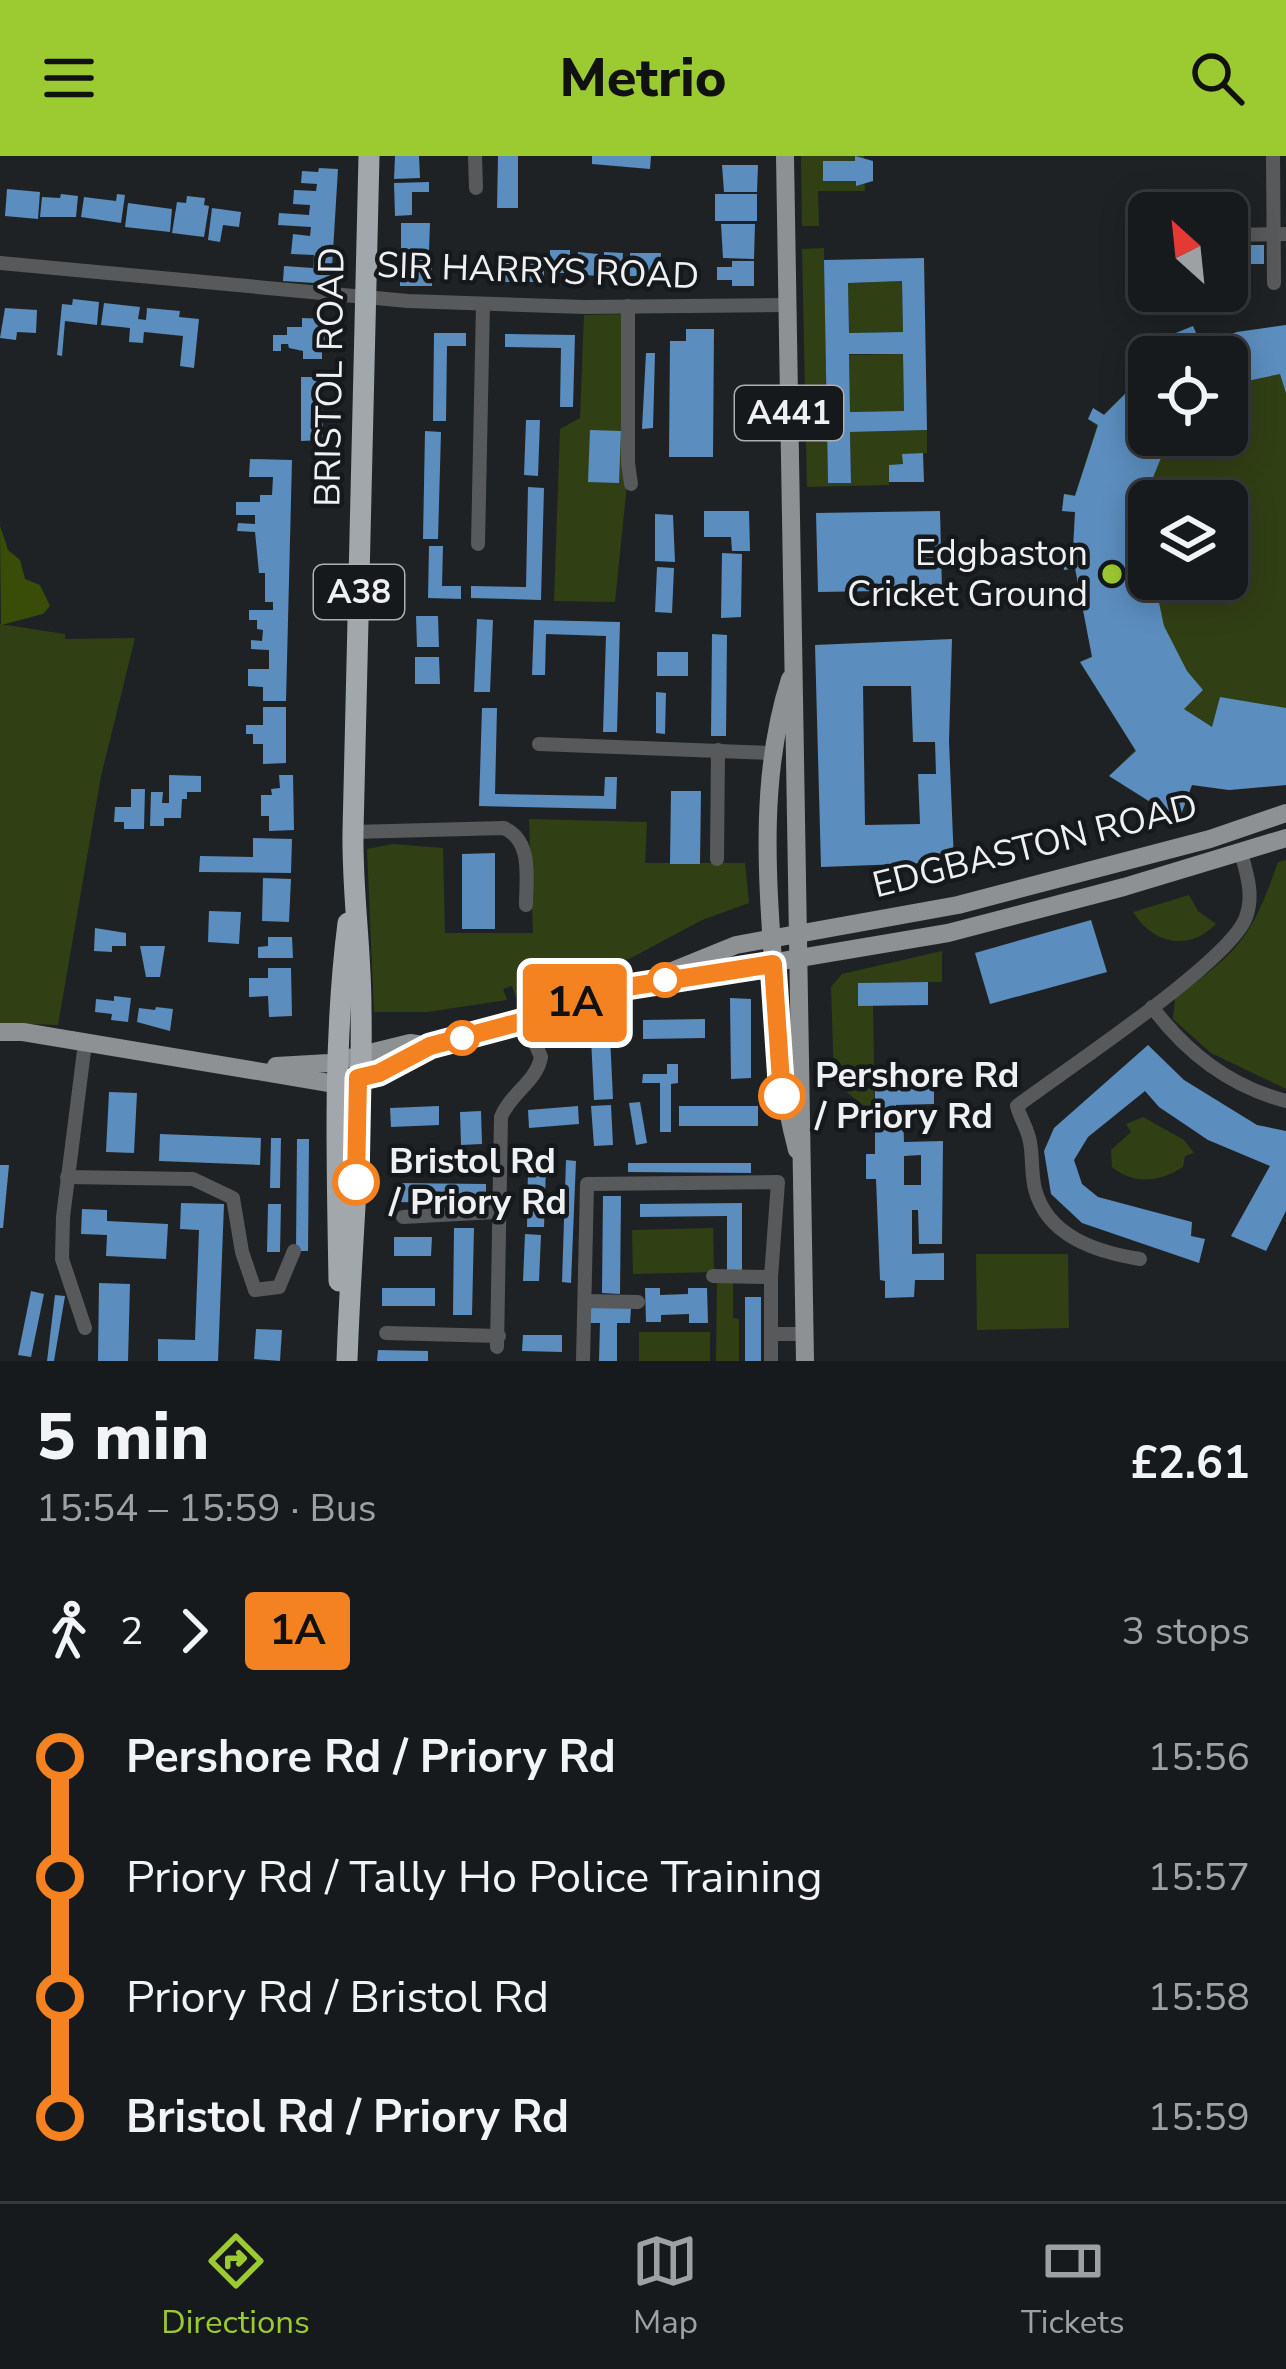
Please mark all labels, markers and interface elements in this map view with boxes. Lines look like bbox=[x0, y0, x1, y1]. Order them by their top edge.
text: Metrio bbox=[559, 41, 727, 115]
icon: menu bbox=[36, 45, 102, 111]
icon: search bbox=[1184, 45, 1250, 111]
north arrow bbox=[1128, 192, 1248, 312]
map controls bbox=[1128, 192, 1248, 600]
street label: SIR HARRYS ROAD bbox=[376, 241, 700, 301]
street label: BRISTOL ROAD bbox=[303, 247, 357, 507]
button: locate bbox=[1128, 336, 1248, 456]
road number: A441 bbox=[735, 386, 843, 440]
button: layers bbox=[1128, 480, 1248, 600]
place label: Edgbaston Cricket Ground bbox=[847, 529, 1088, 619]
marker: Edgbaston Cricket Ground bbox=[1099, 561, 1125, 587]
road number: A38 bbox=[314, 565, 404, 619]
street label: EDGBASTON ROAD bbox=[867, 782, 1203, 910]
line badge: 1A bbox=[521, 964, 629, 1042]
unlabelled marker bbox=[649, 964, 681, 996]
text: 1A bbox=[547, 974, 603, 1031]
unlabelled marker bbox=[446, 1022, 478, 1054]
place label: Pershore Rd / Priory Rd bbox=[814, 1051, 1019, 1141]
marker: Pershore Rd / Priory Rd bbox=[760, 1074, 804, 1118]
place label: Bristol Rd / Priory Rd bbox=[388, 1137, 567, 1227]
marker: Bristol Rd / Priory Rd bbox=[334, 1160, 378, 1204]
text: 5 min bbox=[36, 1392, 210, 1482]
text: £2.61 bbox=[1131, 1433, 1250, 1494]
text: 15:54 – 15:59 · Bus bbox=[36, 1482, 376, 1535]
icon: walk bbox=[36, 1598, 102, 1664]
icon: forward bbox=[161, 1598, 227, 1664]
text: 1A bbox=[269, 1602, 326, 1659]
text: 2 bbox=[120, 1605, 143, 1658]
text: 3 stops bbox=[1121, 1605, 1250, 1658]
text: Pershore Rd / Priory Rd bbox=[126, 1727, 616, 1788]
text: 15:56 bbox=[1148, 1731, 1250, 1784]
text: Priory Rd / Tally Ho Police Training bbox=[126, 1847, 823, 1908]
text: 15:57 bbox=[1148, 1851, 1250, 1904]
text: Priory Rd / Bristol Rd bbox=[126, 1967, 549, 2028]
text: 15:58 bbox=[1148, 1971, 1250, 2024]
text: Bristol Rd / Priory Rd bbox=[126, 2087, 569, 2148]
text: 15:59 bbox=[1148, 2091, 1250, 2144]
tab: Directions bbox=[161, 2228, 310, 2345]
tab: Map bbox=[632, 2228, 698, 2345]
tab: Tickets bbox=[1021, 2228, 1125, 2345]

